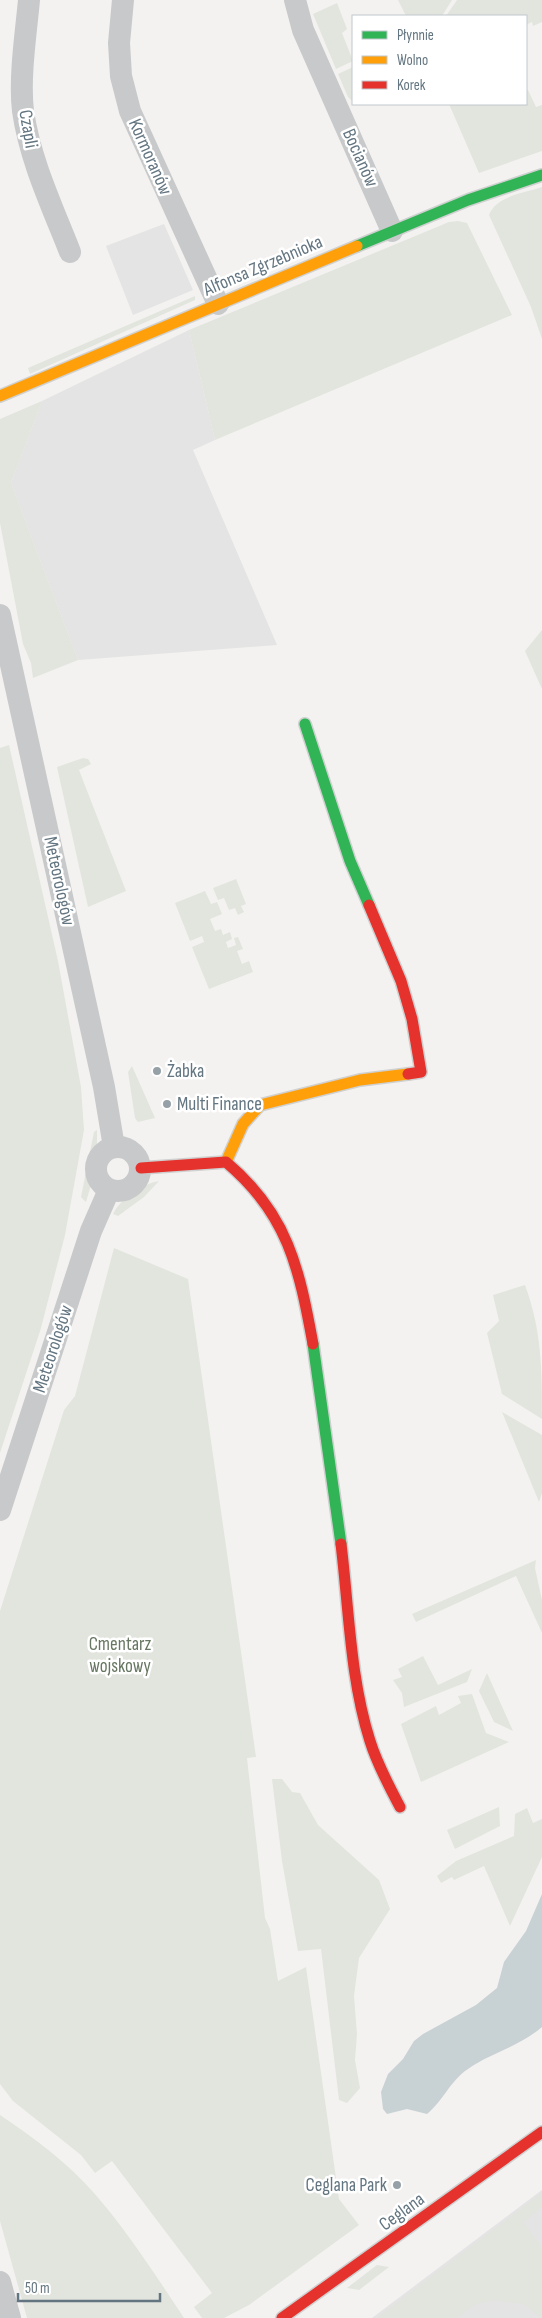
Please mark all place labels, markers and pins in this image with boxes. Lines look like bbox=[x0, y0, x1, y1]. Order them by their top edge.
place label: Żabka bbox=[167, 1060, 204, 1083]
marker: Żabka bbox=[151, 1065, 163, 1077]
place label: Multi Finance bbox=[177, 1093, 262, 1116]
marker: Multi Finance bbox=[161, 1098, 173, 1110]
place label: Ceglana Park bbox=[306, 2174, 388, 2197]
marker: Ceglana Park bbox=[391, 2179, 403, 2191]

